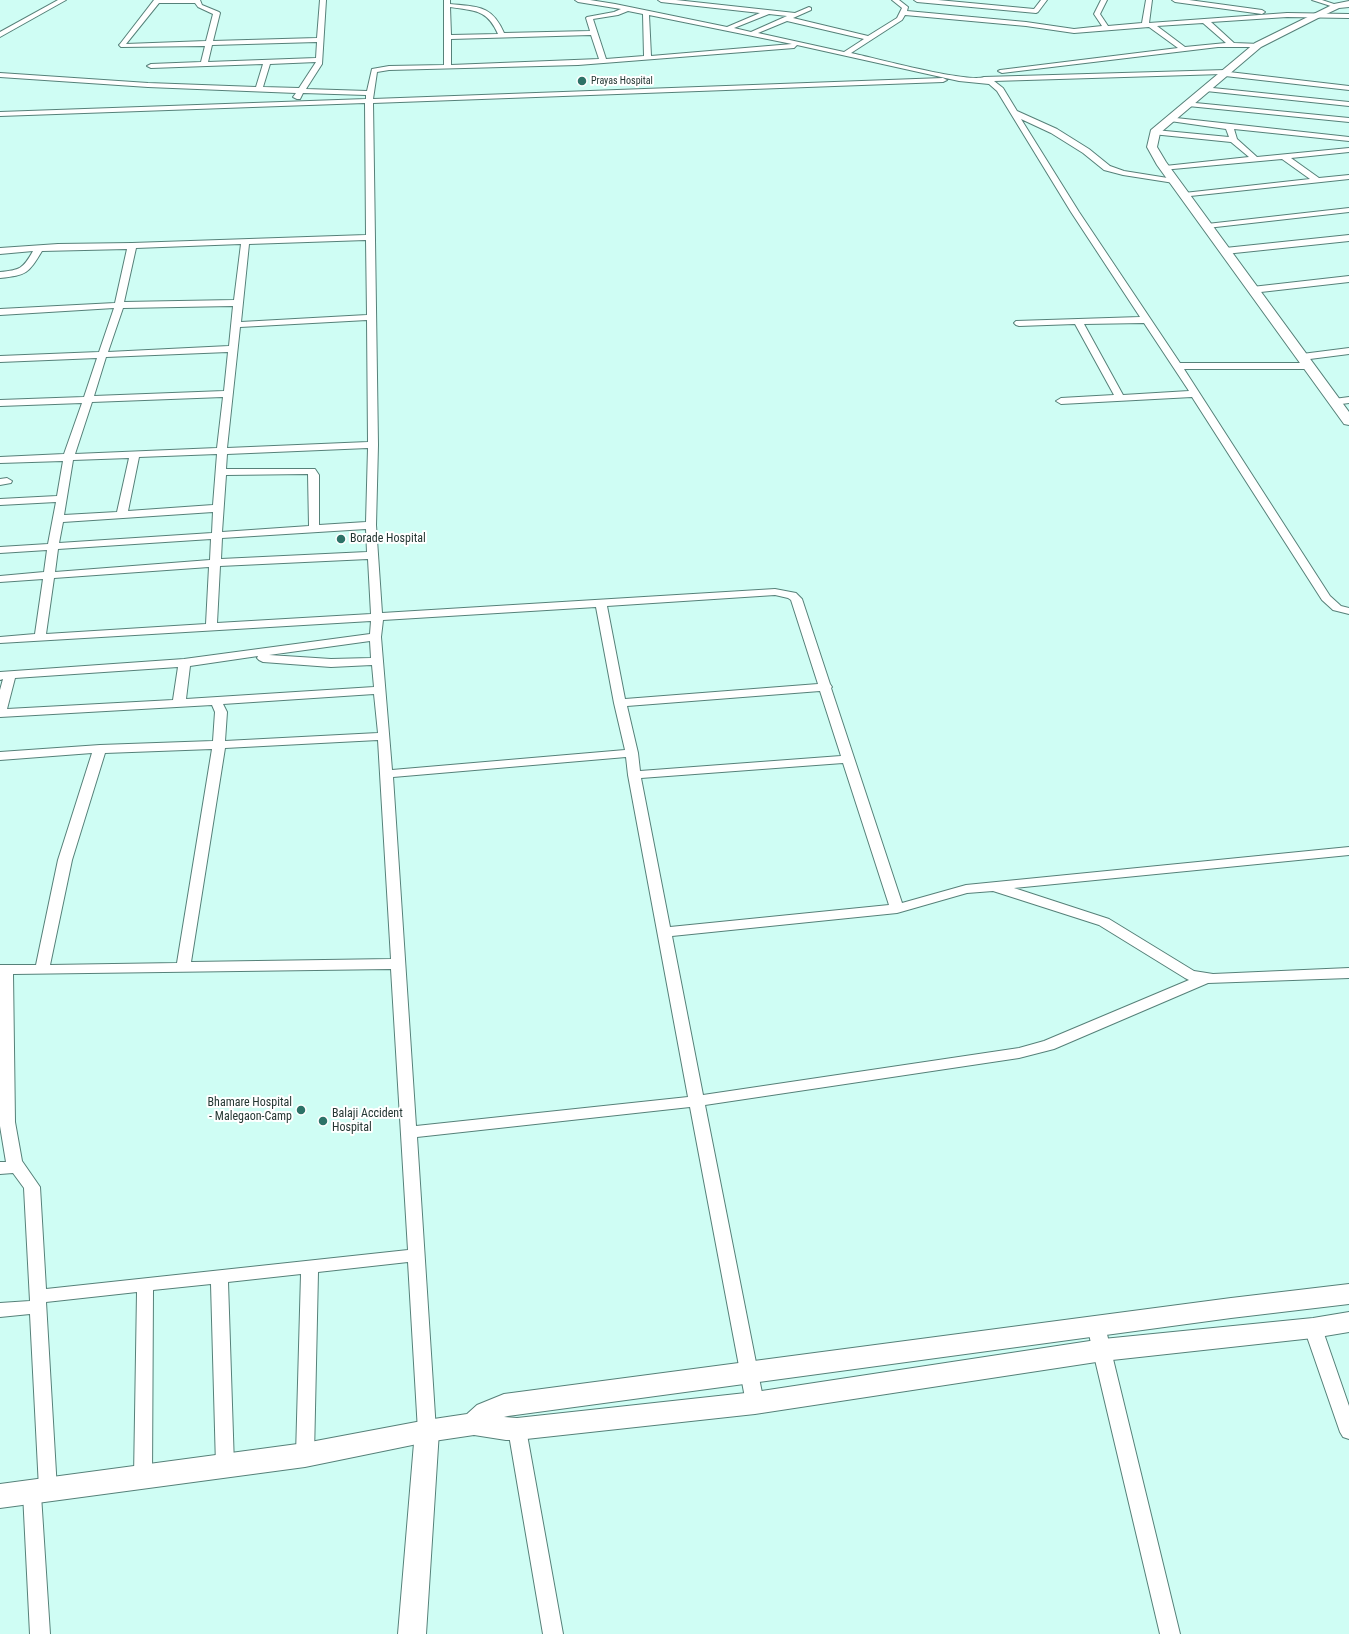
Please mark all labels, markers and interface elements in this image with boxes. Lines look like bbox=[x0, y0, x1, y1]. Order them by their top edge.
marker: Prayas Hospital bbox=[576, 75, 588, 87]
place label: Prayas Hospital bbox=[591, 75, 653, 87]
place label: Borade Hospital bbox=[350, 532, 426, 546]
marker: Borade Hospital bbox=[335, 533, 347, 545]
place label: Bhamare Hospital - Malegaon-Camp bbox=[208, 1096, 292, 1124]
marker: Bhamare Hospital - Malegaon-Camp bbox=[295, 1104, 307, 1116]
place label: Balaji Accident Hospital bbox=[332, 1107, 403, 1135]
marker: Balaji Accident Hospital bbox=[317, 1115, 329, 1127]

